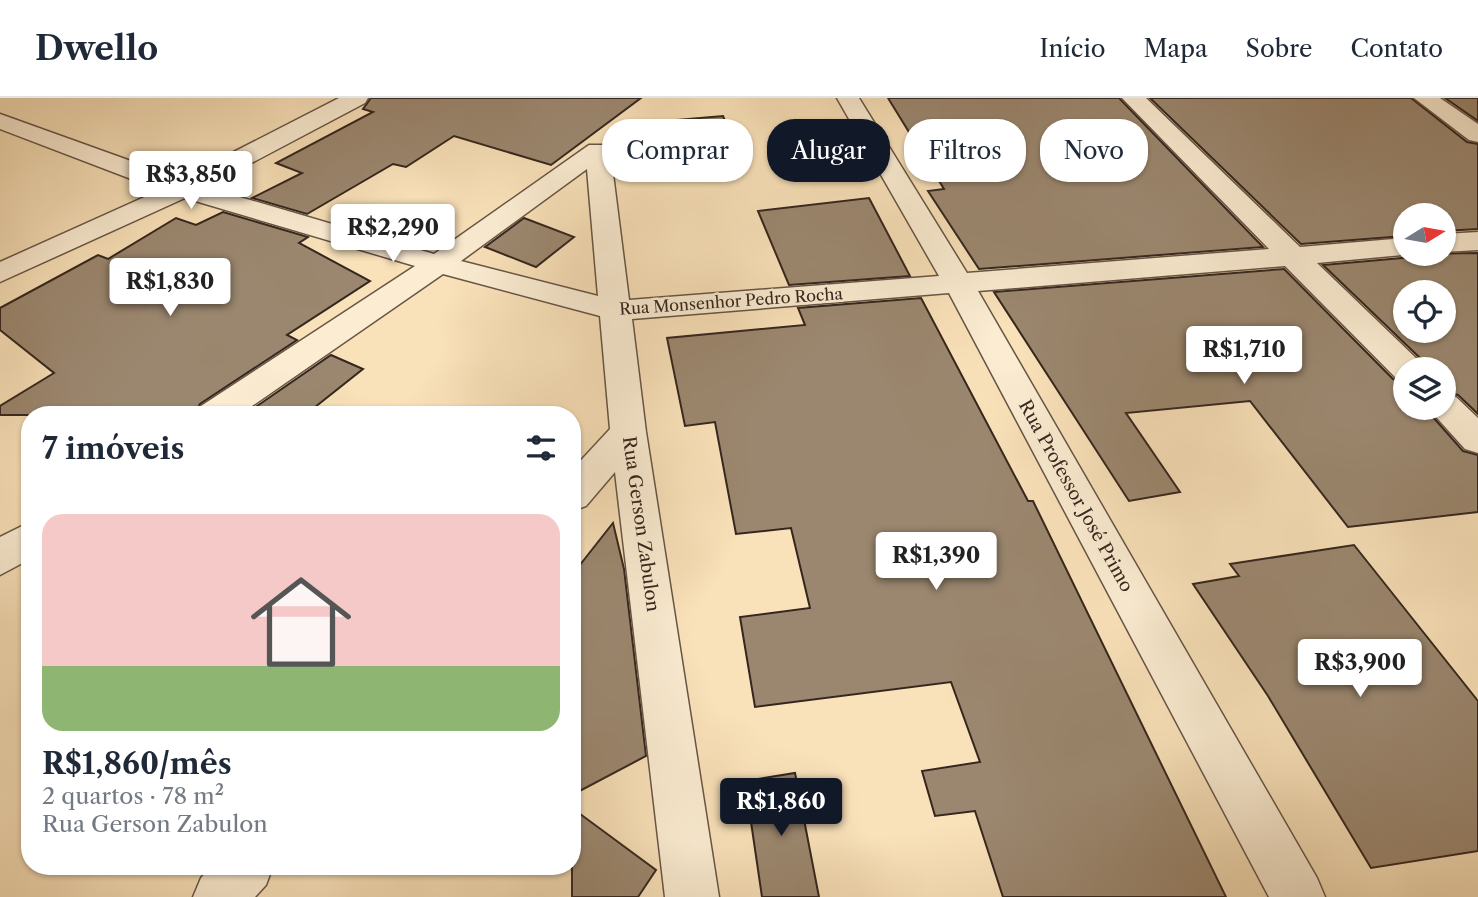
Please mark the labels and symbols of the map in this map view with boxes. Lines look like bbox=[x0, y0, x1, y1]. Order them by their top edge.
pin: R$3,850 bbox=[126, 152, 256, 211]
north arrow bbox=[1393, 203, 1456, 266]
pin: R$2,290 bbox=[328, 204, 458, 264]
pin: R$1,830 bbox=[105, 258, 235, 318]
street label: Rua Monsenhor Pedro Rocha bbox=[619, 283, 844, 319]
pin: R$1,710 bbox=[1179, 327, 1309, 386]
street label: Rua Professor José Primo bbox=[1014, 396, 1138, 596]
street label: Rua Gerson Zabulon bbox=[618, 435, 664, 613]
pin: R$1,390 bbox=[871, 532, 1001, 592]
pin: R$3,900 bbox=[1295, 640, 1425, 699]
pin: R$1,860 bbox=[716, 778, 846, 838]

